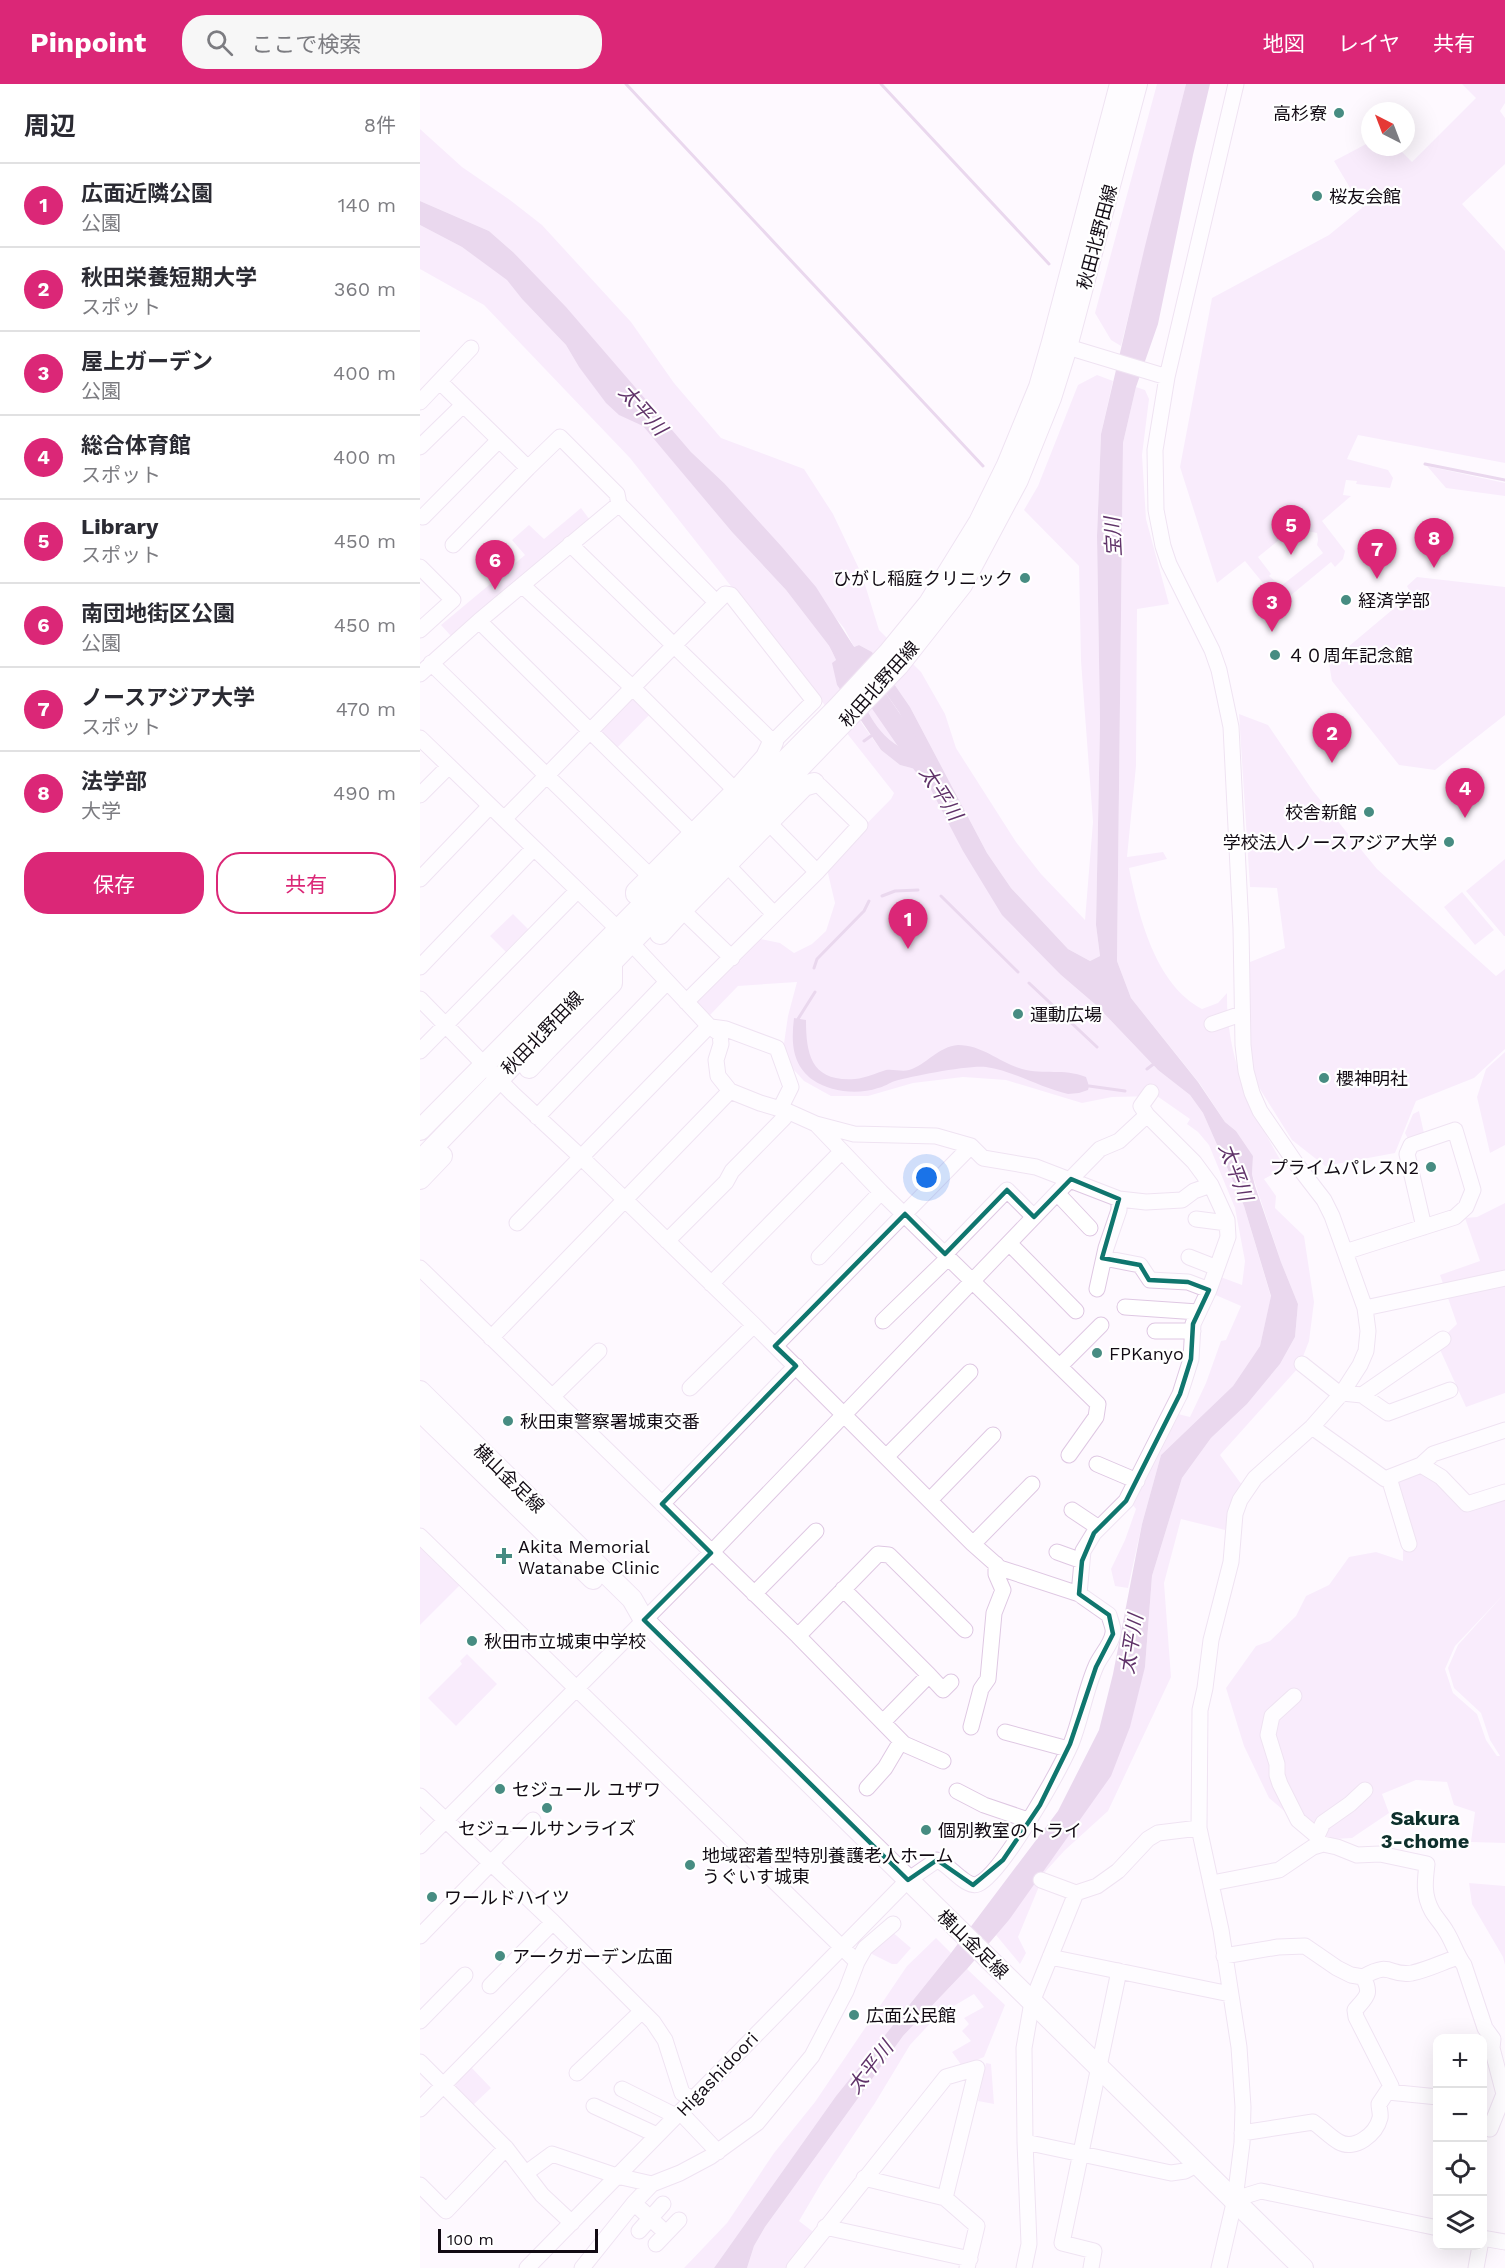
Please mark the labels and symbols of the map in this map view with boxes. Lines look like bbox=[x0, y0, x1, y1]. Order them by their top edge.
north arrow bbox=[1361, 102, 1415, 156]
place label: 高杉寮 bbox=[1273, 103, 1327, 124]
marker: 高杉寮 bbox=[1332, 106, 1346, 120]
street label: 秋田北野田線 bbox=[1073, 182, 1121, 292]
place label: 桜友会館 bbox=[1329, 186, 1401, 207]
marker: 桜友会館 bbox=[1310, 189, 1324, 203]
water label: 太平川 bbox=[614, 380, 673, 442]
pin: 5 bbox=[1272, 506, 1310, 555]
water label: 宝川 bbox=[1100, 514, 1126, 558]
pin: 8 bbox=[1414, 518, 1454, 568]
pin: 7 bbox=[1358, 530, 1396, 579]
pin: 6 bbox=[476, 540, 514, 590]
place label: ひがし稲庭クリニック bbox=[833, 568, 1013, 589]
marker: ひがし稲庭クリニック bbox=[1018, 571, 1032, 585]
pin: 3 bbox=[1252, 582, 1292, 632]
place label: 経済学部 bbox=[1358, 590, 1430, 611]
marker: 経済学部 bbox=[1339, 593, 1353, 607]
street label: 秋田北野田線 bbox=[835, 637, 923, 731]
place label: ４０周年記念館 bbox=[1287, 645, 1413, 666]
marker: ４０周年記念館 bbox=[1268, 648, 1282, 662]
pin: 2 bbox=[1312, 714, 1352, 763]
water label: 太平川 bbox=[915, 761, 968, 826]
pin: 4 bbox=[1446, 768, 1484, 818]
place label: 校舎新館 bbox=[1285, 802, 1357, 823]
marker: 校舎新館 bbox=[1362, 805, 1376, 819]
place label: 学校法人ノースアジア大学 bbox=[1223, 832, 1437, 853]
marker: 学校法人ノースアジア大学 bbox=[1442, 835, 1456, 849]
pin: 1 bbox=[888, 900, 928, 949]
street label: 秋田北野田線 bbox=[497, 987, 587, 1079]
place label: 運動広場 bbox=[1030, 1004, 1102, 1025]
marker: 運動広場 bbox=[1011, 1007, 1025, 1021]
place label: 櫻神明社 bbox=[1336, 1068, 1408, 1089]
marker: 櫻神明社 bbox=[1317, 1071, 1331, 1085]
water label: 太平川 bbox=[1214, 1140, 1259, 1206]
place label: プライムパレスN2 bbox=[1270, 1157, 1419, 1178]
marker: プライムパレスN2 bbox=[1424, 1160, 1438, 1174]
your location bbox=[912, 1163, 941, 1192]
place label: FPKanyo bbox=[1109, 1343, 1184, 1364]
marker: FPKanyo bbox=[1090, 1346, 1104, 1360]
place label: 秋田東警察署城東交番 bbox=[520, 1411, 700, 1432]
marker: 秋田東警察署城東交番 bbox=[501, 1414, 515, 1428]
street label: 横山金足線 bbox=[469, 1439, 549, 1517]
place label: Akita Memorial Watanabe Clinic bbox=[518, 1536, 660, 1578]
marker: Akita Memorial Watanabe Clinic bbox=[495, 1547, 513, 1565]
water label: 太平川 bbox=[1114, 1611, 1148, 1676]
place label: 秋田市立城東中学校 bbox=[484, 1631, 646, 1652]
marker: 秋田市立城東中学校 bbox=[465, 1634, 479, 1648]
place label: セジュール ユザワ bbox=[512, 1779, 661, 1800]
marker: セジュール ユザワ bbox=[493, 1782, 507, 1796]
marker: セジュールサンライズ bbox=[540, 1801, 554, 1815]
district label: Sakura 3-chome bbox=[1381, 1806, 1469, 1853]
place label: セジュールサンライズ bbox=[458, 1818, 636, 1839]
place label: 個別教室のトライ bbox=[938, 1820, 1082, 1841]
marker: 個別教室のトライ bbox=[919, 1823, 933, 1837]
place label: 地域密着型特別養護老人ホーム うぐいす城東 bbox=[702, 1845, 953, 1887]
marker: 地域密着型特別養護老人ホーム うぐいす城東 bbox=[683, 1858, 697, 1872]
place label: ワールドハイツ bbox=[444, 1887, 570, 1908]
marker: ワールドハイツ bbox=[425, 1890, 439, 1904]
street label: 横山金足線 bbox=[933, 1905, 1013, 1983]
place label: アークガーデン広面 bbox=[512, 1946, 673, 1967]
marker: アークガーデン広面 bbox=[493, 1949, 507, 1963]
place label: 広面公民館 bbox=[866, 2005, 956, 2026]
marker: 広面公民館 bbox=[847, 2008, 861, 2022]
street label: Higashidoori bbox=[672, 2028, 762, 2120]
water label: 太平川 bbox=[842, 2034, 899, 2098]
scale bar bbox=[438, 2226, 598, 2254]

